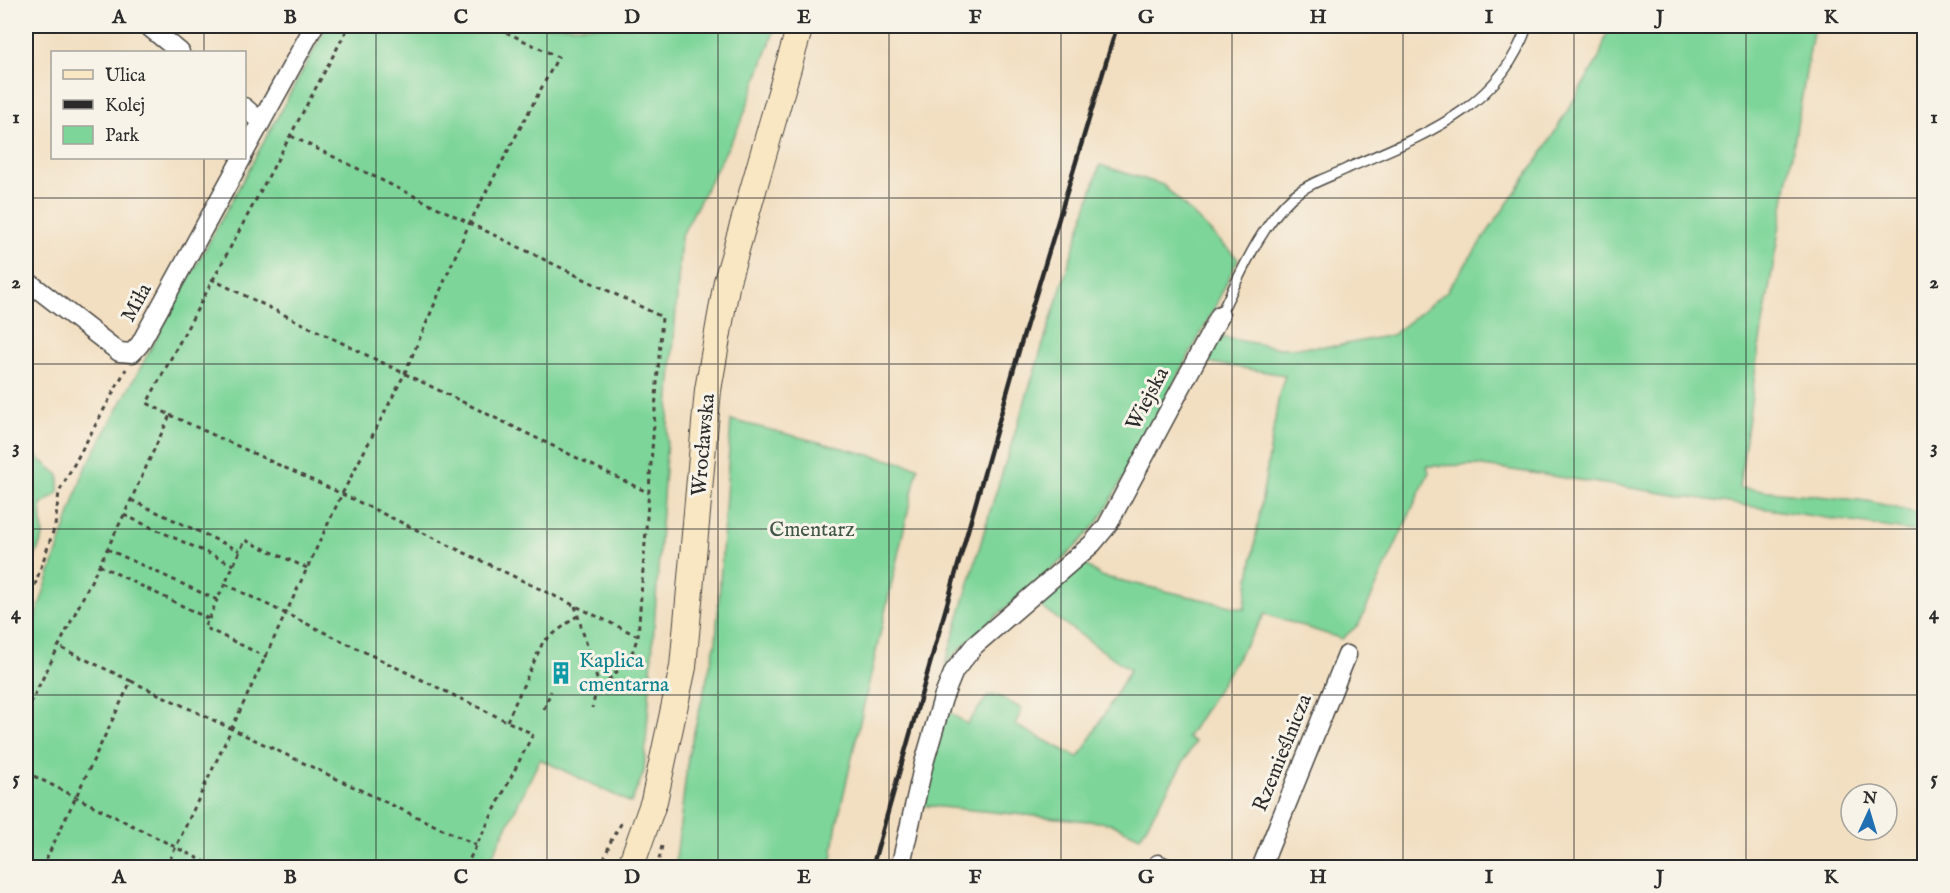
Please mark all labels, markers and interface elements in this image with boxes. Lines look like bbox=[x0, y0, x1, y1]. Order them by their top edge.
text: A bbox=[111, 5, 127, 30]
text: B bbox=[283, 5, 297, 30]
text: C bbox=[454, 5, 468, 30]
text: D bbox=[624, 5, 640, 30]
text: E bbox=[797, 5, 811, 30]
text: F bbox=[969, 5, 982, 30]
text: G bbox=[1138, 5, 1155, 30]
text: H bbox=[1309, 5, 1327, 30]
text: I bbox=[1485, 5, 1494, 30]
text: J bbox=[1653, 5, 1665, 30]
text: K bbox=[1824, 5, 1840, 30]
legend bbox=[51, 51, 246, 159]
text: Ulica bbox=[105, 65, 146, 88]
text: Kolej bbox=[105, 95, 145, 118]
text: 1 bbox=[12, 105, 20, 130]
text: 1 bbox=[1930, 105, 1938, 130]
text: Park bbox=[105, 125, 140, 148]
text: 2 bbox=[11, 270, 21, 295]
text: 2 bbox=[1929, 270, 1939, 295]
street label: Miła bbox=[115, 278, 159, 327]
street label: Wiejska bbox=[1120, 362, 1176, 435]
street label: Wrocławska bbox=[686, 392, 722, 497]
text: 3 bbox=[12, 435, 20, 460]
text: 3 bbox=[1930, 435, 1938, 460]
park label: Cmentarz bbox=[769, 517, 855, 544]
text: 4 bbox=[11, 601, 22, 626]
text: 4 bbox=[1929, 601, 1940, 626]
place label: Kaplica cmentarna bbox=[579, 648, 670, 699]
building icon: Kaplica cmentarna bbox=[548, 660, 574, 686]
street label: Rzemieślnicza bbox=[1247, 689, 1319, 816]
text: 5 bbox=[12, 766, 20, 791]
text: 5 bbox=[1930, 766, 1938, 791]
north arrow bbox=[1839, 782, 1899, 842]
text: N bbox=[1861, 789, 1878, 810]
text: A bbox=[111, 865, 127, 890]
text: B bbox=[283, 865, 297, 890]
text: C bbox=[454, 865, 468, 890]
text: D bbox=[624, 865, 640, 890]
text: E bbox=[797, 865, 811, 890]
text: F bbox=[969, 865, 982, 890]
text: G bbox=[1138, 865, 1155, 890]
text: H bbox=[1309, 865, 1327, 890]
text: I bbox=[1485, 865, 1494, 890]
text: J bbox=[1653, 865, 1665, 890]
text: K bbox=[1824, 865, 1840, 890]

